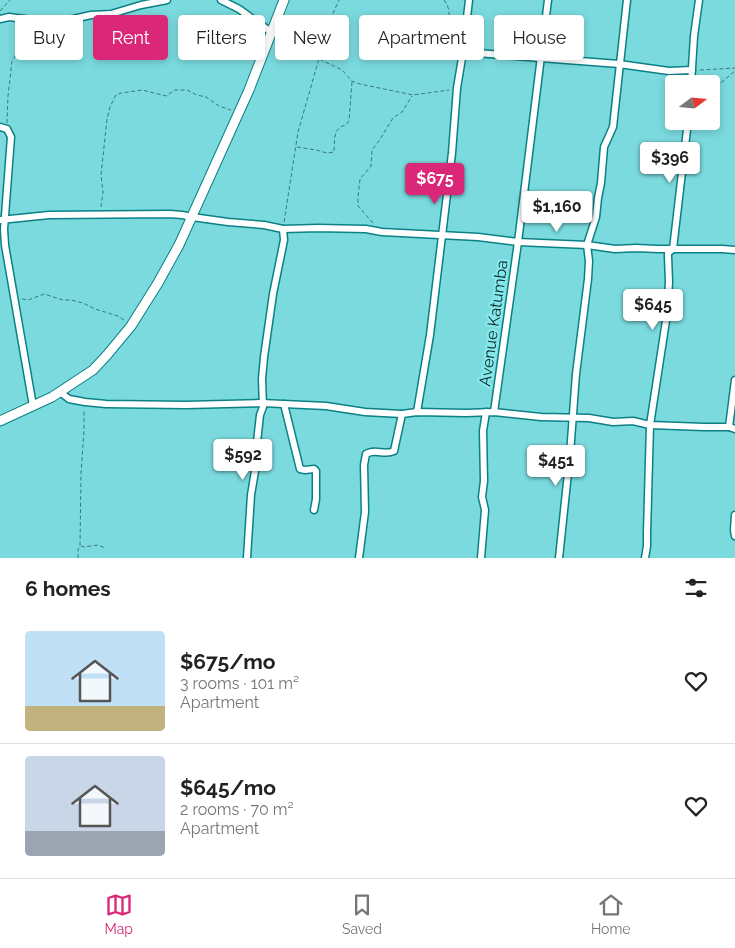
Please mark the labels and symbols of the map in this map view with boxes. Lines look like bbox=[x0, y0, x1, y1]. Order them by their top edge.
north arrow bbox=[665, 75, 720, 130]
pin: $396 bbox=[640, 142, 700, 184]
pin: $675 bbox=[405, 162, 465, 205]
pin: $1,160 bbox=[516, 190, 598, 233]
street label: Avenue Katumba bbox=[475, 259, 512, 387]
pin: $645 bbox=[623, 288, 683, 331]
pin: $592 bbox=[213, 438, 273, 481]
pin: $451 bbox=[526, 444, 586, 487]

